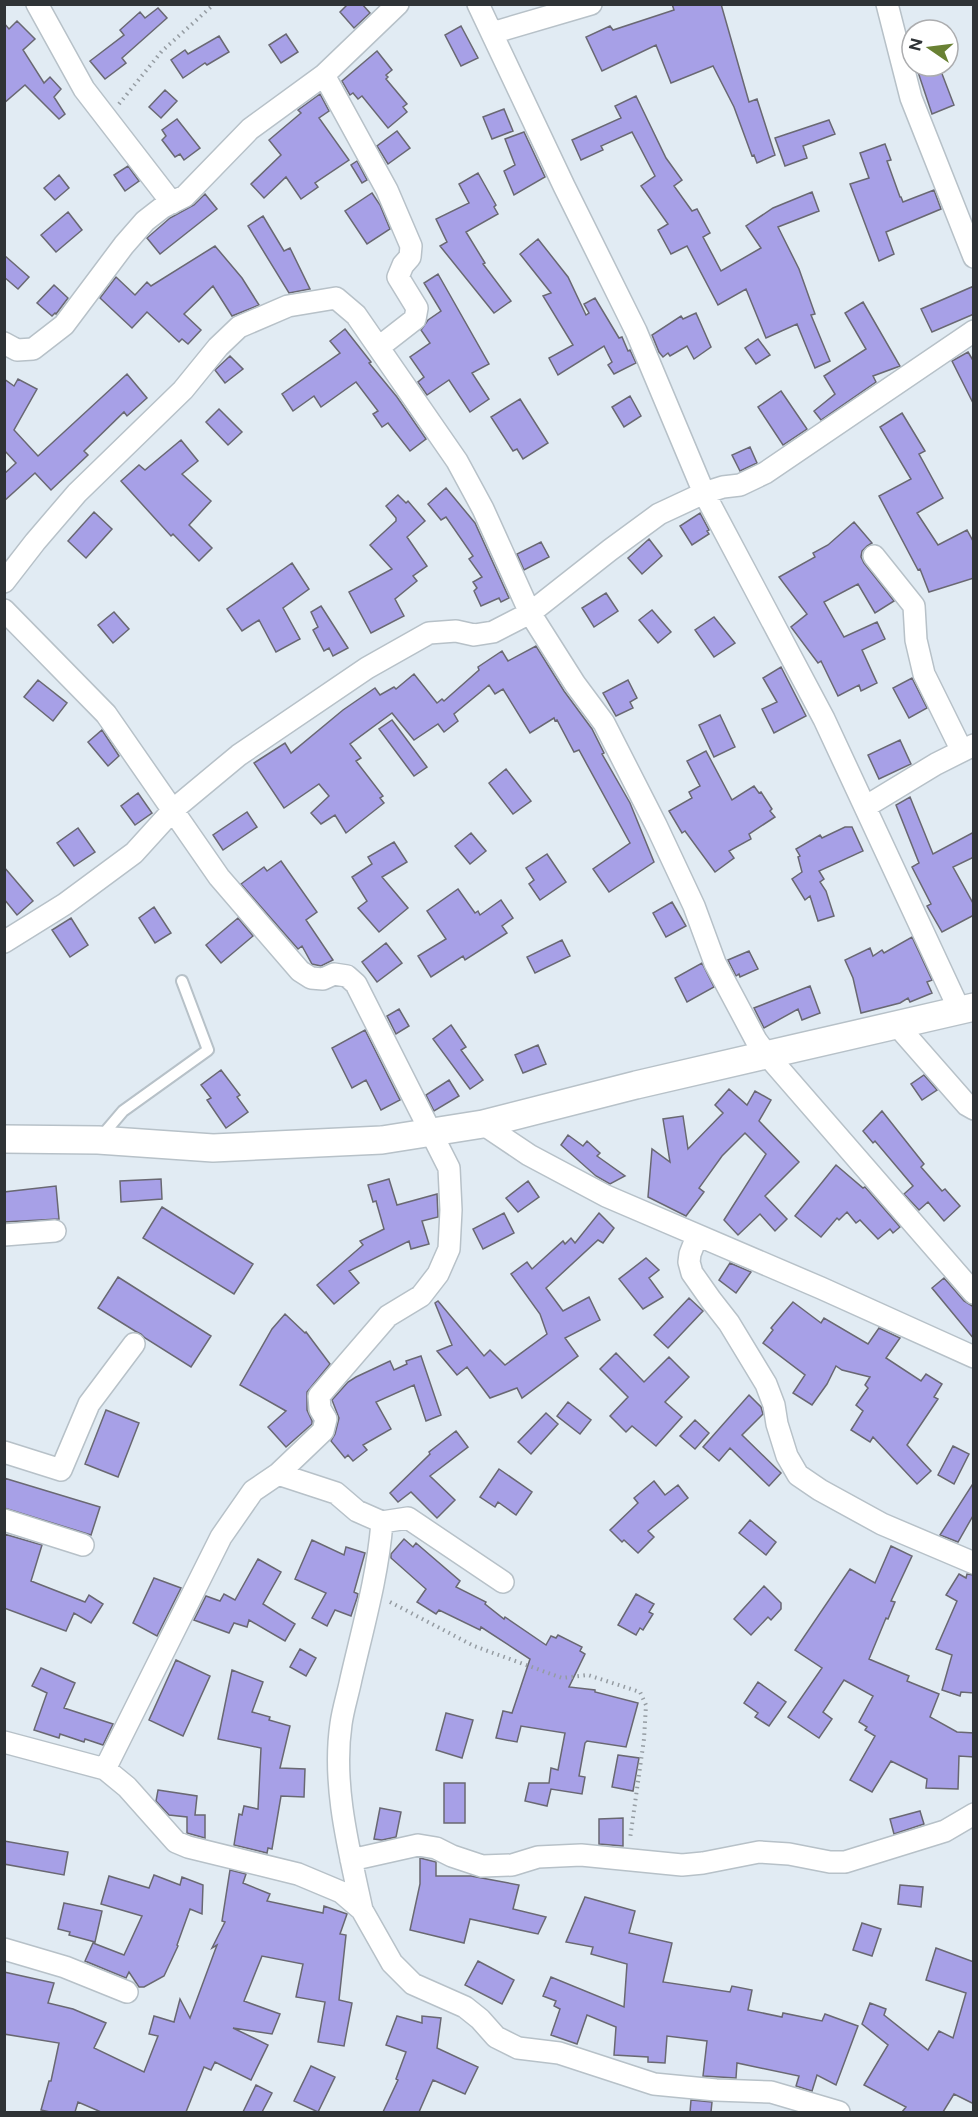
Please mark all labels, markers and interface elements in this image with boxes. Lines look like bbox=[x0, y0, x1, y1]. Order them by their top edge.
north arrow bbox=[900, 18, 960, 78]
text: N bbox=[905, 36, 927, 53]

